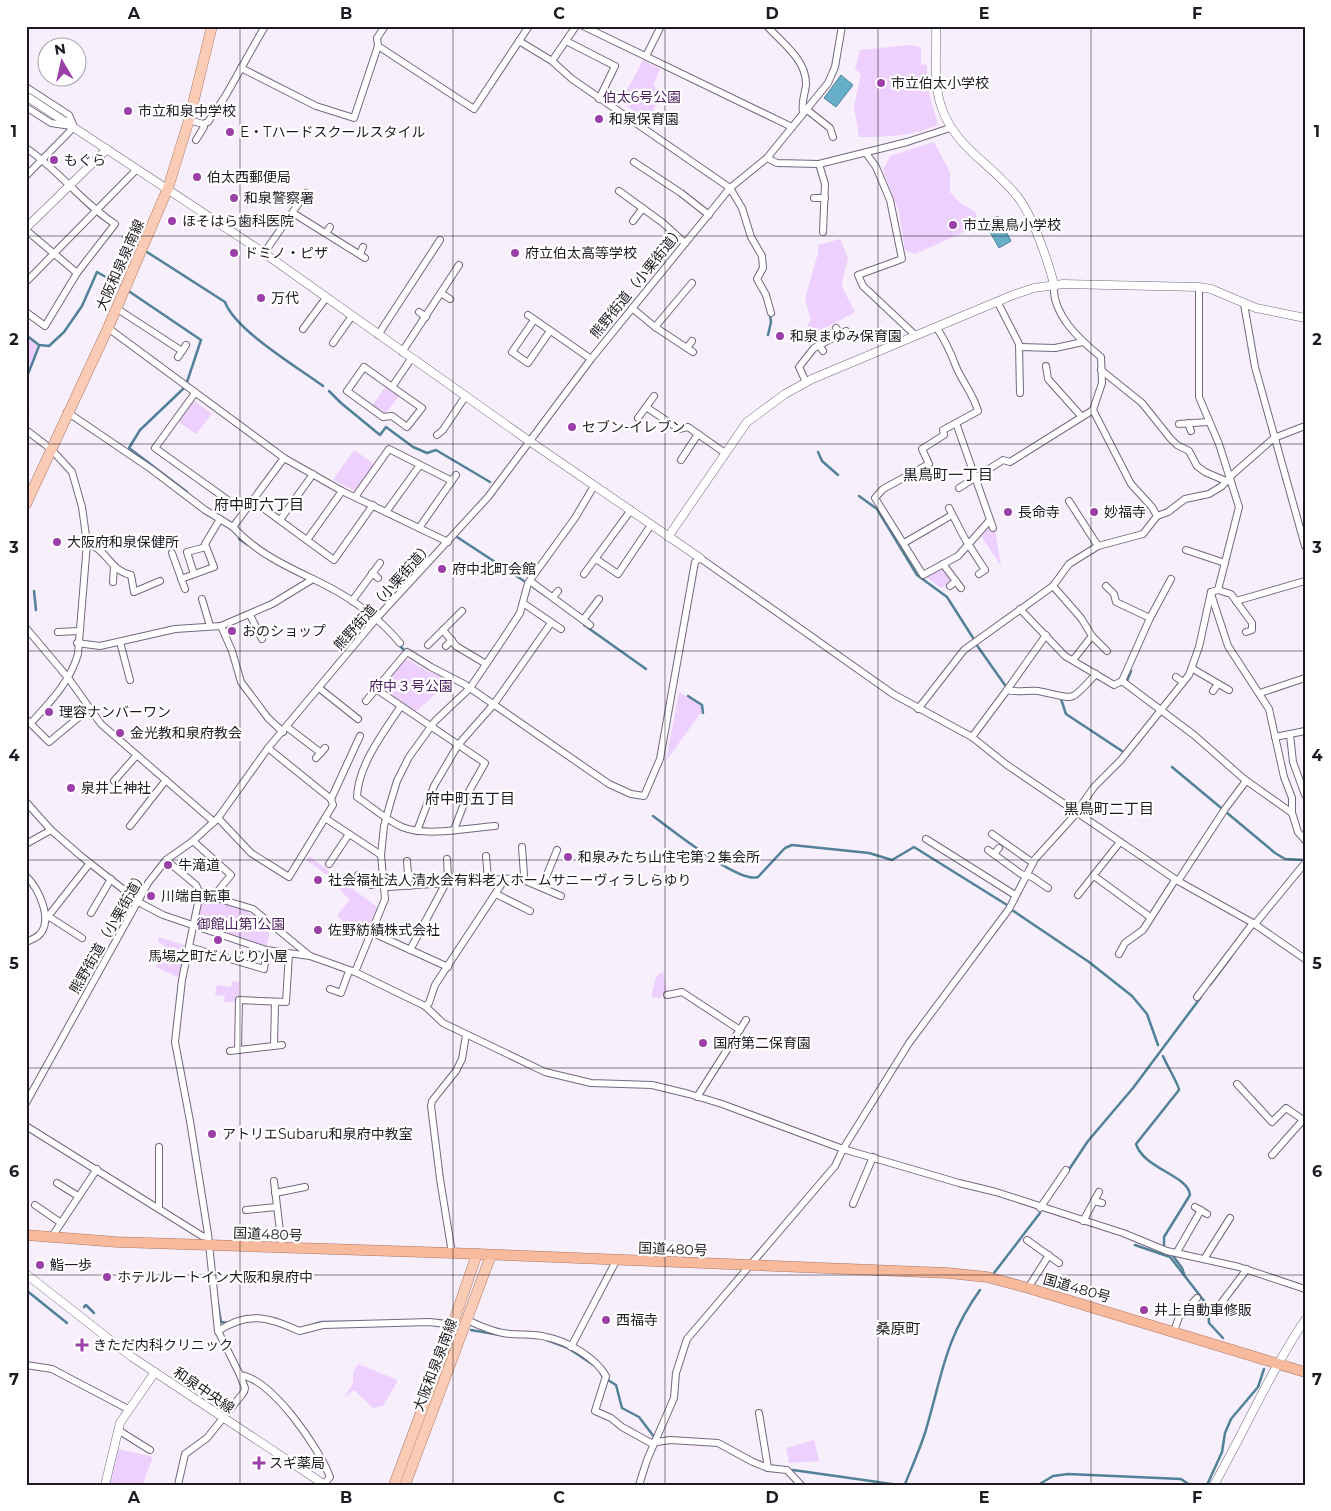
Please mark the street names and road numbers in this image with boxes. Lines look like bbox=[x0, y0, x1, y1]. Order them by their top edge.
street label: 大阪和泉泉南線 bbox=[92, 217, 148, 313]
street label: 熊野街道（小栗街道） bbox=[586, 222, 688, 342]
street label: 熊野街道（小栗街道） bbox=[329, 538, 437, 654]
street label: 熊野街道（小栗街道） bbox=[65, 867, 151, 997]
street label: 国道480号 bbox=[233, 1224, 303, 1244]
street label: 国道480号 bbox=[638, 1239, 708, 1259]
street label: 国道480号 bbox=[1041, 1270, 1113, 1306]
street label: 大阪和泉泉南線 bbox=[409, 1316, 461, 1414]
street label: 和泉中央線 bbox=[170, 1363, 238, 1417]

